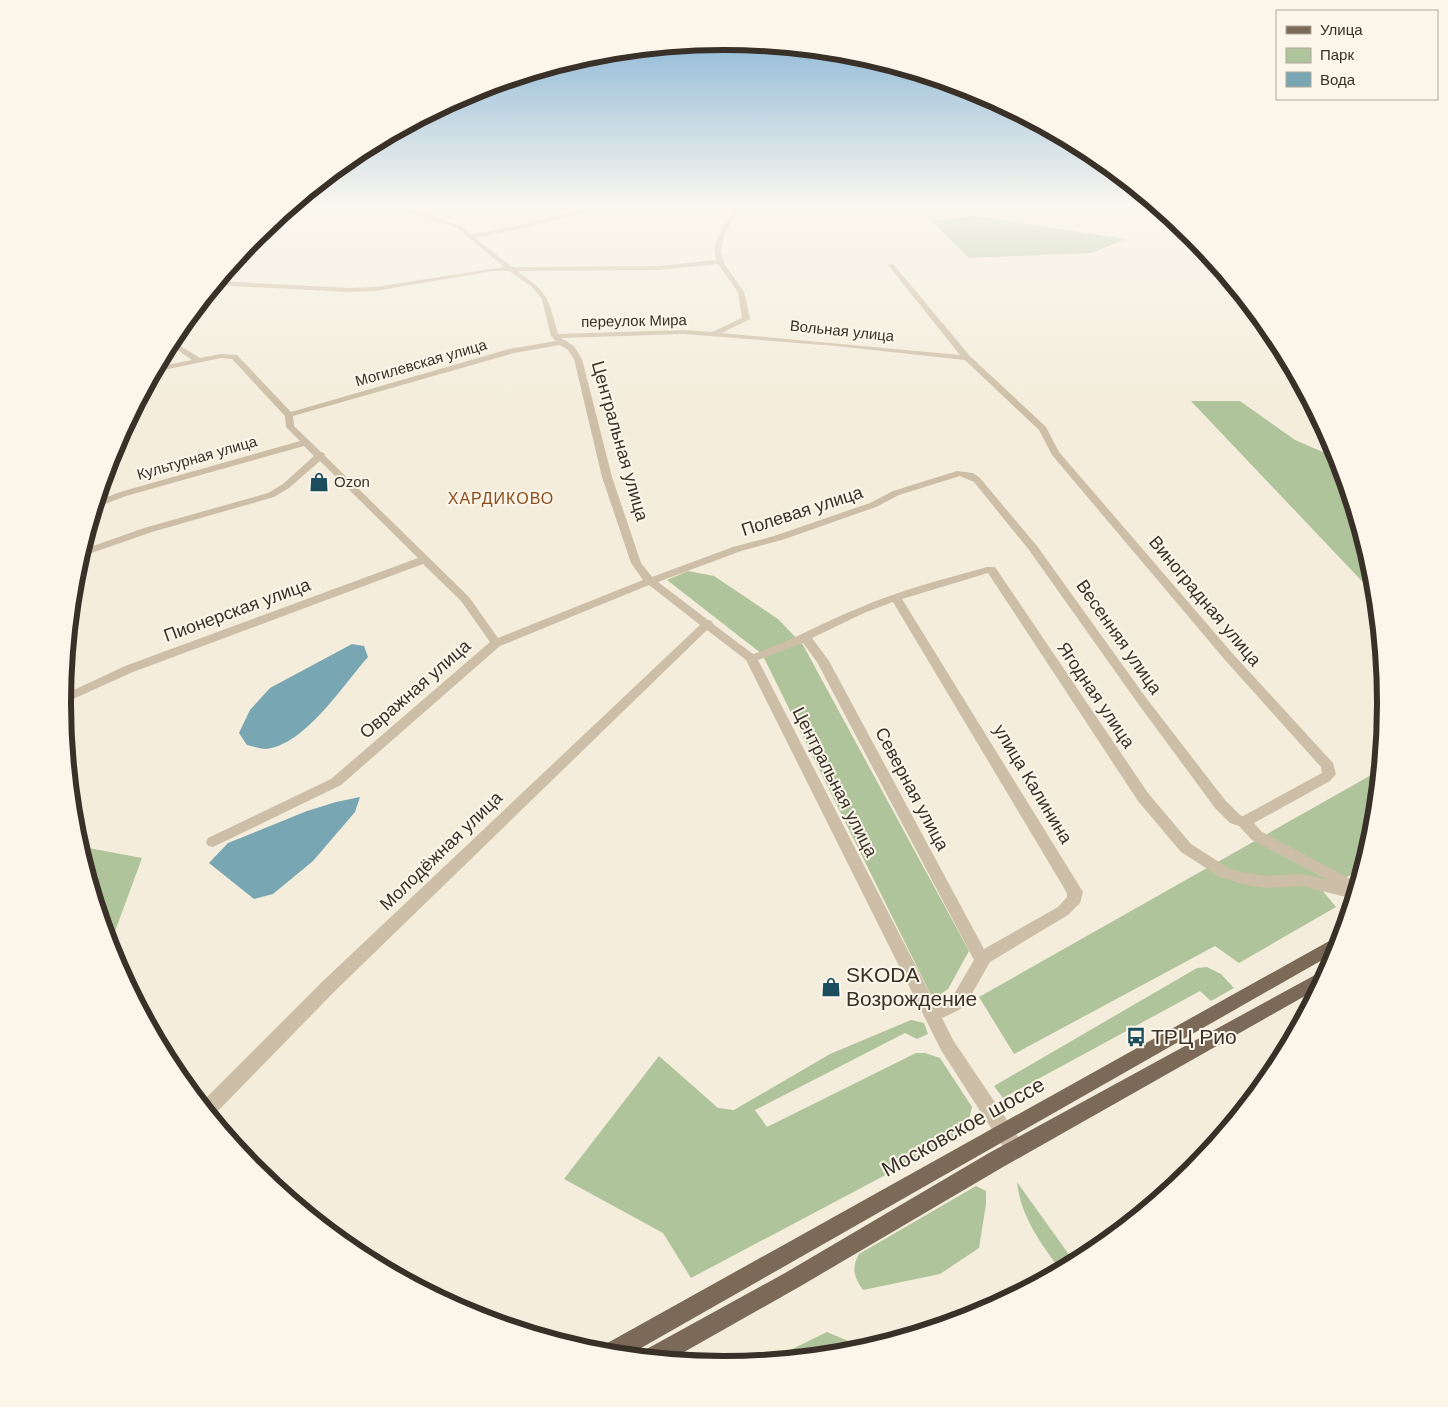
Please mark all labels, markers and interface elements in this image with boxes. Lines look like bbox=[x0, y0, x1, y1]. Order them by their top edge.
legend bbox=[1276, 10, 1438, 100]
text: Улица bbox=[1320, 21, 1363, 38]
text: Парк bbox=[1320, 46, 1354, 63]
text: Вода bbox=[1320, 71, 1356, 88]
street label: переулок Мира bbox=[581, 311, 688, 330]
street label: Вольная улица bbox=[789, 317, 896, 344]
street label: Могилевская улица bbox=[353, 335, 489, 389]
street label: Центральная улица bbox=[588, 359, 653, 524]
street label: Культурная улица bbox=[135, 432, 260, 483]
shop icon: Ozon bbox=[308, 471, 330, 493]
place label: Ozon bbox=[334, 473, 370, 490]
street label: Полевая улица bbox=[739, 482, 866, 540]
district label: ХАРДИКОВО bbox=[448, 490, 554, 507]
street label: Виноградная улица bbox=[1145, 532, 1266, 671]
street label: Пионерская улица bbox=[161, 574, 314, 646]
street label: Весенняя улица bbox=[1072, 576, 1166, 699]
street label: Овражная улица bbox=[356, 635, 475, 742]
street label: Ягодная улица bbox=[1053, 638, 1139, 753]
street label: Центральная улица bbox=[788, 704, 882, 861]
street label: улица Калинина bbox=[990, 721, 1077, 848]
street label: Северная улица bbox=[871, 724, 953, 855]
street label: Молодёжная улица bbox=[376, 787, 507, 914]
place label: SKODA Возрождение bbox=[846, 963, 977, 1010]
shop icon: SKODA Возрождение bbox=[820, 976, 842, 998]
place label: ТРЦ Рио bbox=[1151, 1025, 1237, 1048]
bus stop icon: ТРЦ Рио bbox=[1125, 1026, 1147, 1048]
street label: Московское шоссе bbox=[877, 1072, 1048, 1181]

